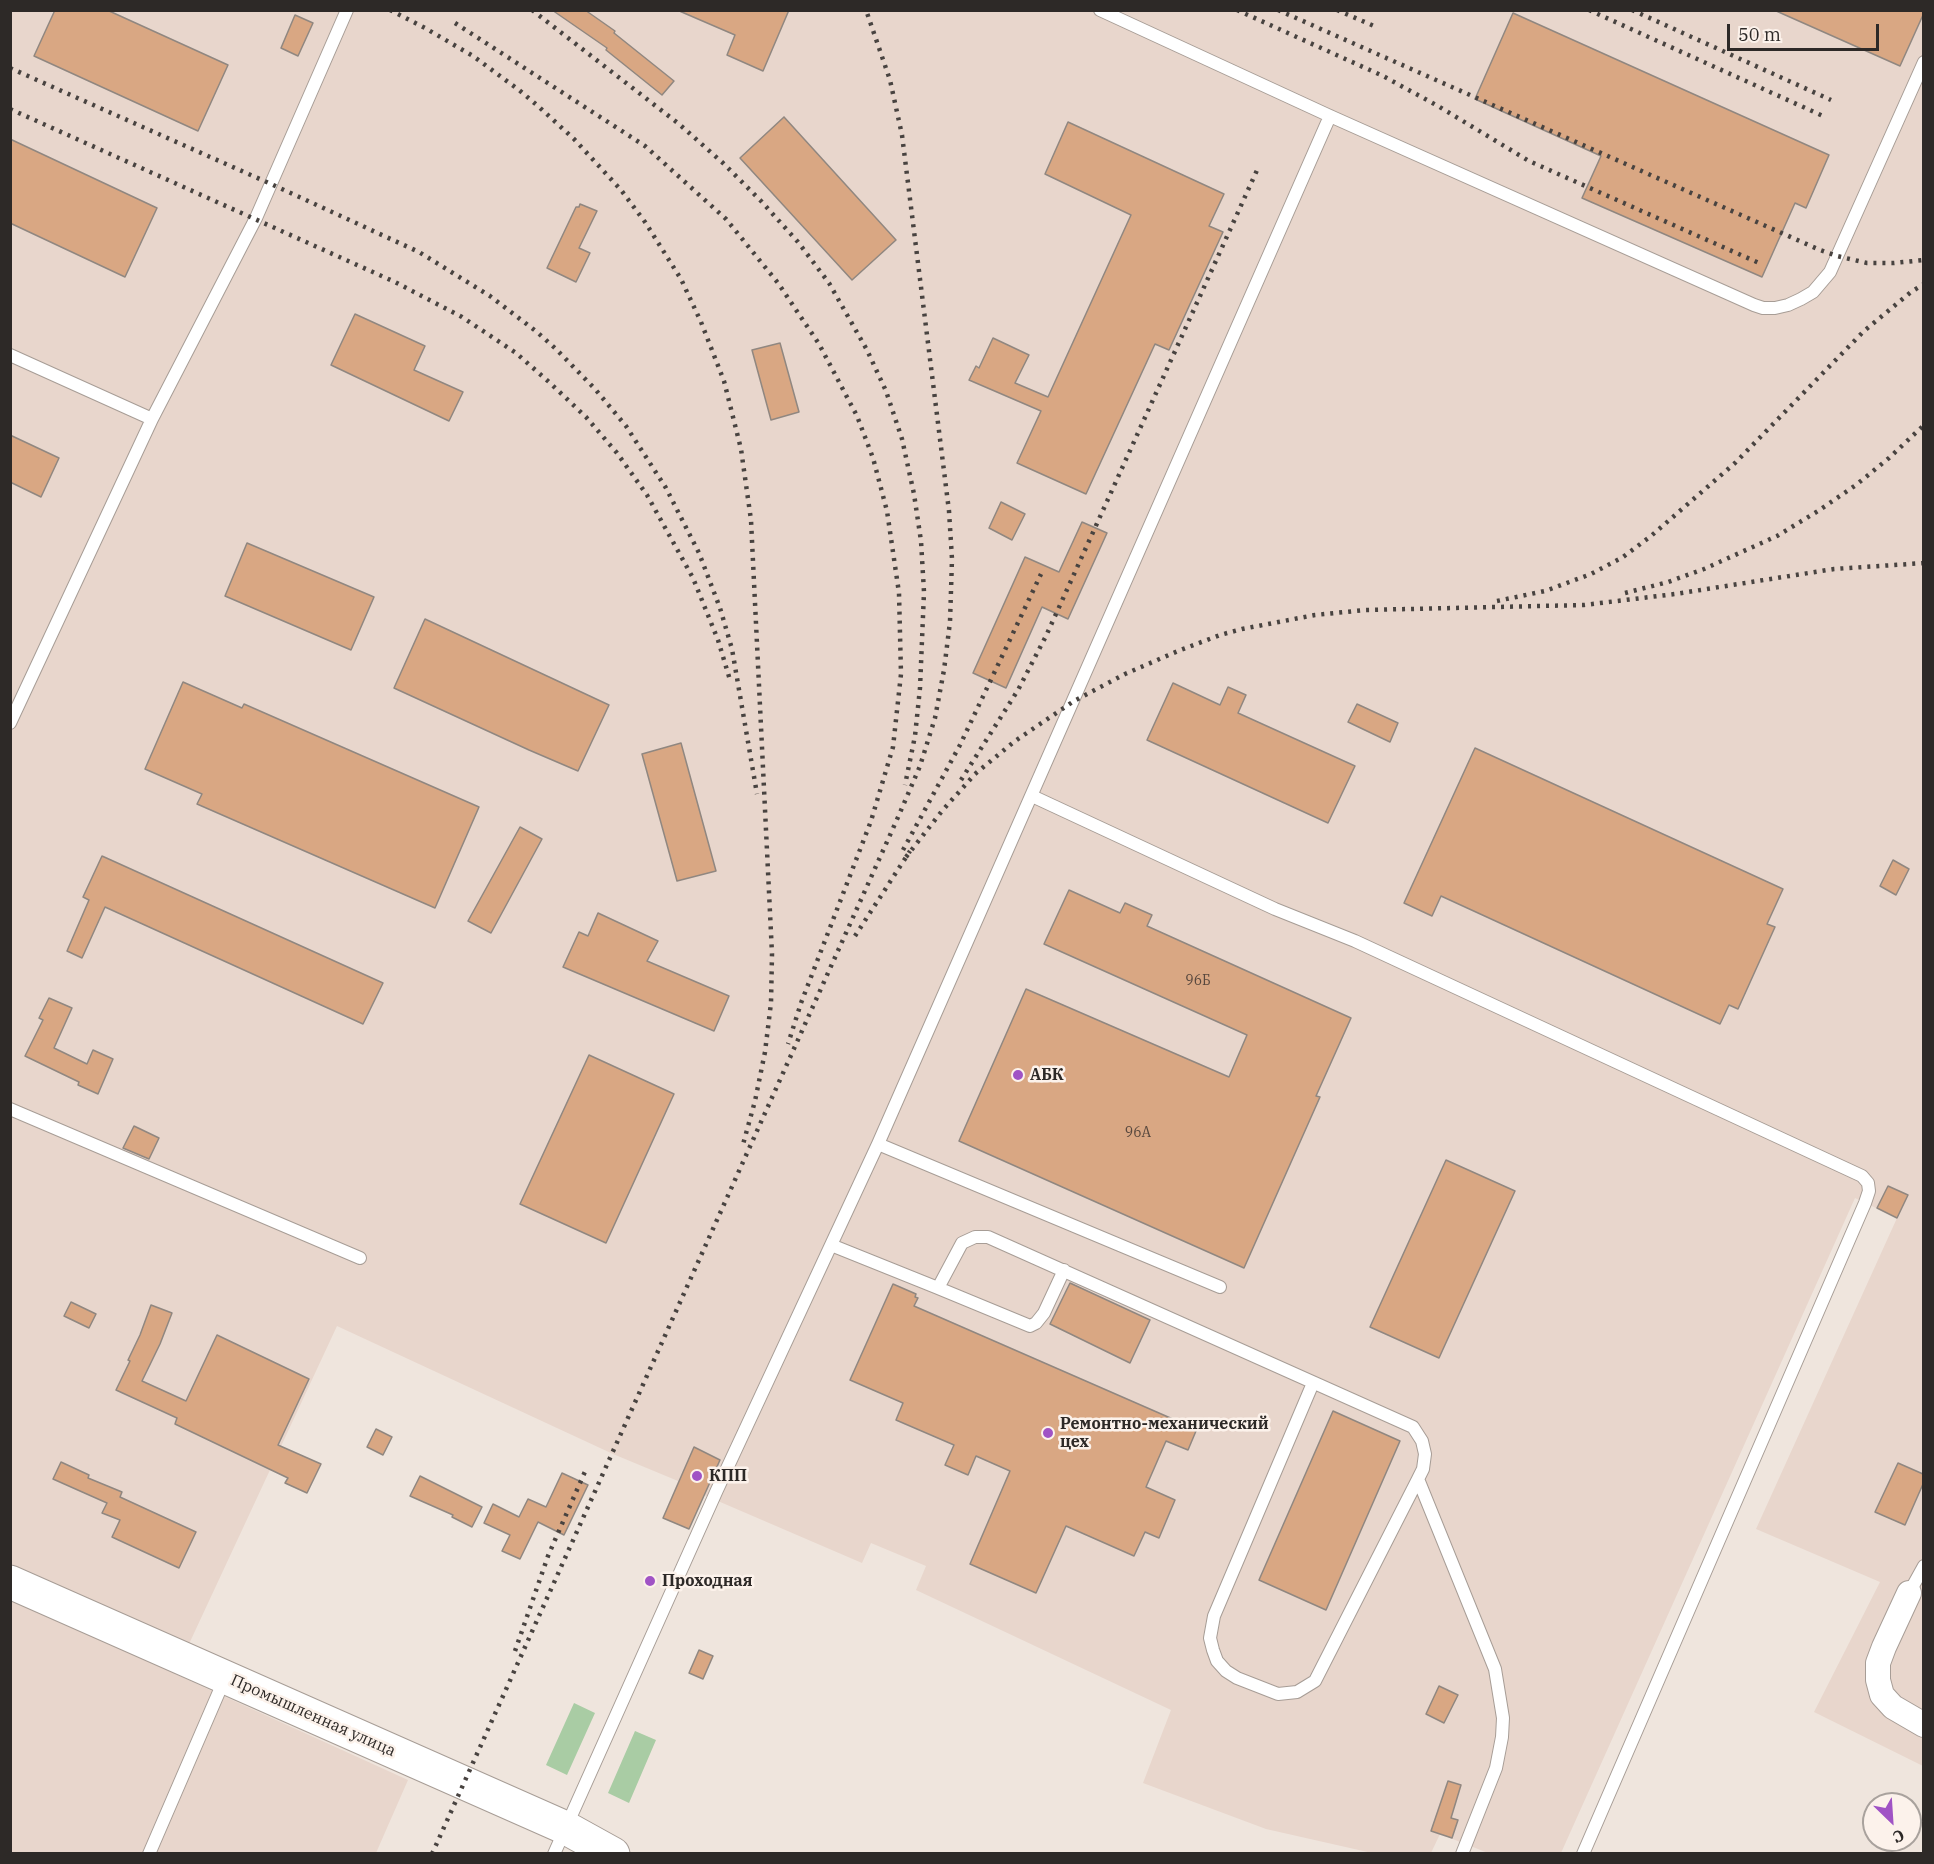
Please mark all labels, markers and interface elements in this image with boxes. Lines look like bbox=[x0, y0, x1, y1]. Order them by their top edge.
scale bar bbox=[1730, 12, 1882, 50]
text: 50 m bbox=[1738, 23, 1781, 46]
house number: 96Б bbox=[1185, 973, 1211, 989]
place label: АБК bbox=[1030, 1065, 1064, 1085]
marker: АБК bbox=[1011, 1068, 1025, 1082]
house number: 96А bbox=[1125, 1125, 1151, 1141]
place label: Ремонтно-механический цех bbox=[1060, 1414, 1269, 1452]
marker: Ремонтно-механический цех bbox=[1041, 1426, 1055, 1440]
place label: КПП bbox=[709, 1466, 747, 1486]
marker: КПП bbox=[690, 1469, 704, 1483]
place label: Проходная bbox=[662, 1571, 752, 1591]
marker: Проходная bbox=[643, 1574, 657, 1588]
street label: Промышленная улица bbox=[227, 1671, 399, 1761]
north arrow bbox=[1862, 1792, 1922, 1852]
text: С bbox=[1890, 1825, 1908, 1848]

